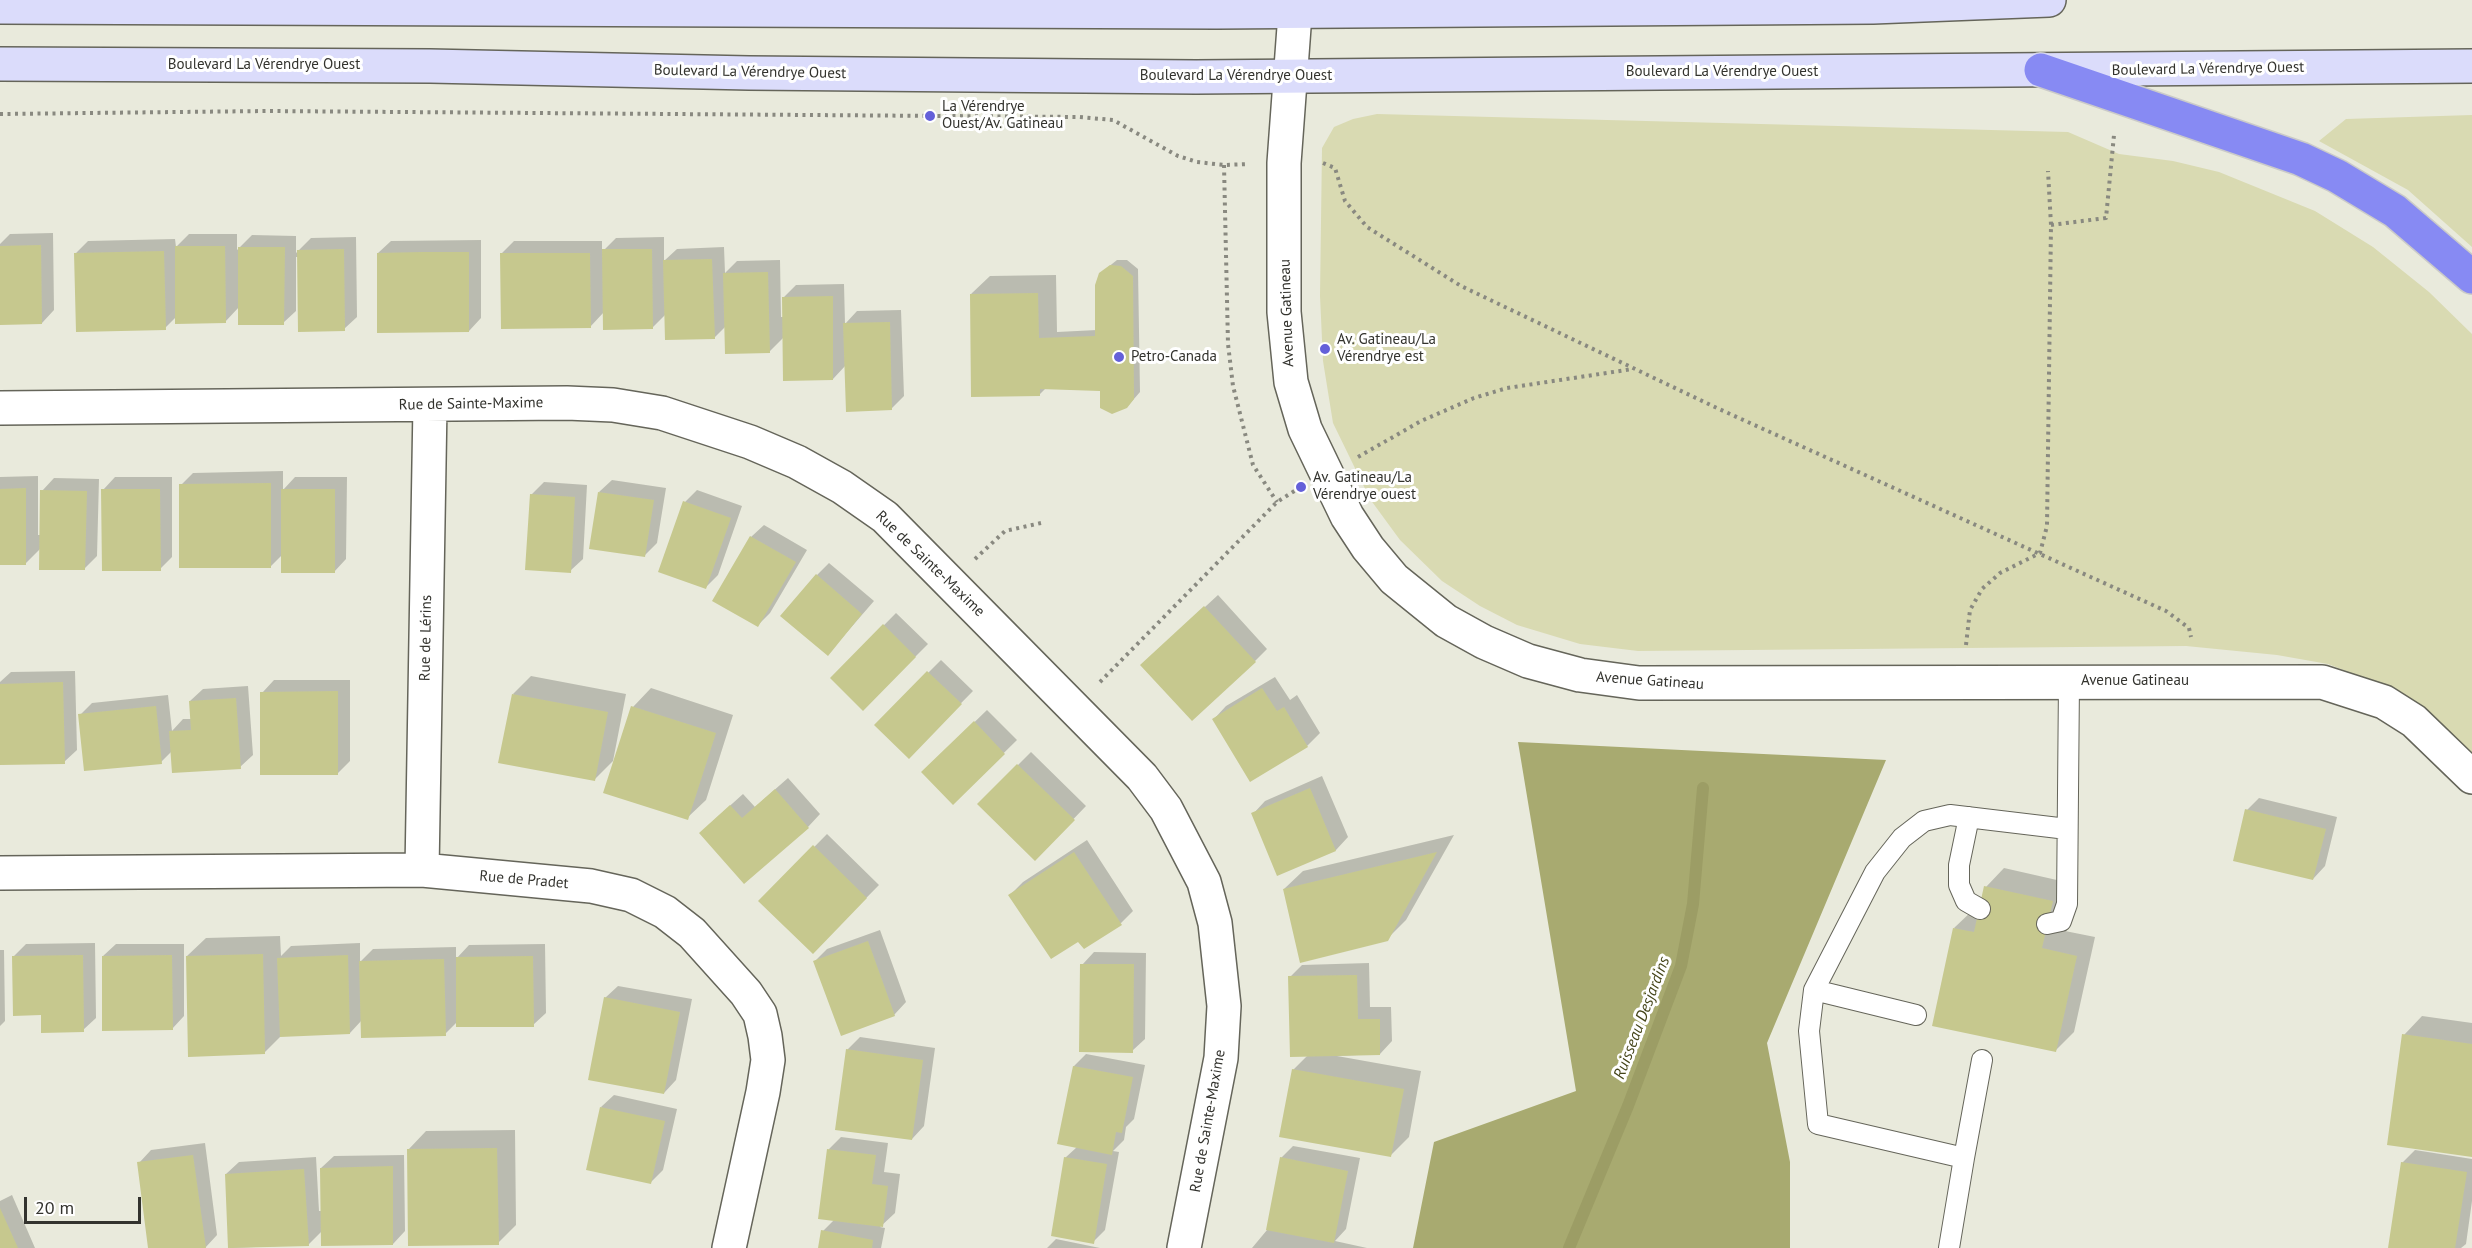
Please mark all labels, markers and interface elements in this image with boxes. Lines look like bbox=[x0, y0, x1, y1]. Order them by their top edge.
street label: Boulevard La Vérendrye Ouest bbox=[168, 56, 360, 74]
street label: Boulevard La Vérendrye Ouest bbox=[2112, 58, 2304, 80]
street label: Boulevard La Vérendrye Ouest bbox=[654, 61, 846, 83]
street label: Boulevard La Vérendrye Ouest bbox=[1626, 63, 1818, 81]
street label: Boulevard La Vérendrye Ouest bbox=[1140, 67, 1332, 85]
place label: La Vérendrye Ouest/Av. Gatineau bbox=[942, 98, 1063, 133]
marker: La Vérendrye Ouest/Av. Gatineau bbox=[923, 109, 937, 123]
street label: Avenue Gatineau bbox=[1276, 259, 1298, 367]
place label: Av. Gatineau/La Vérendrye est bbox=[1337, 331, 1436, 366]
marker: Av. Gatineau/La Vérendrye est bbox=[1318, 342, 1332, 356]
place label: Petro-Canada bbox=[1131, 348, 1217, 366]
marker: Petro-Canada bbox=[1112, 350, 1126, 364]
street label: Rue de Sainte-Maxime bbox=[399, 394, 543, 414]
place label: Av. Gatineau/La Vérendrye ouest bbox=[1313, 469, 1416, 504]
marker: Av. Gatineau/La Vérendrye ouest bbox=[1294, 480, 1308, 494]
street label: Rue de Sainte-Maxime bbox=[872, 507, 988, 621]
street label: Rue de Lérins bbox=[416, 595, 436, 681]
street label: Avenue Gatineau bbox=[1596, 668, 1704, 694]
street label: Avenue Gatineau bbox=[2081, 672, 2189, 690]
street label: Rue de Pradet bbox=[479, 867, 569, 893]
water label: Ruisseau Desjardins bbox=[1610, 954, 1674, 1082]
street label: Rue de Sainte-Maxime bbox=[1187, 1048, 1229, 1194]
scale bar bbox=[27, 1185, 144, 1223]
text: 20 m bbox=[35, 1196, 74, 1219]

